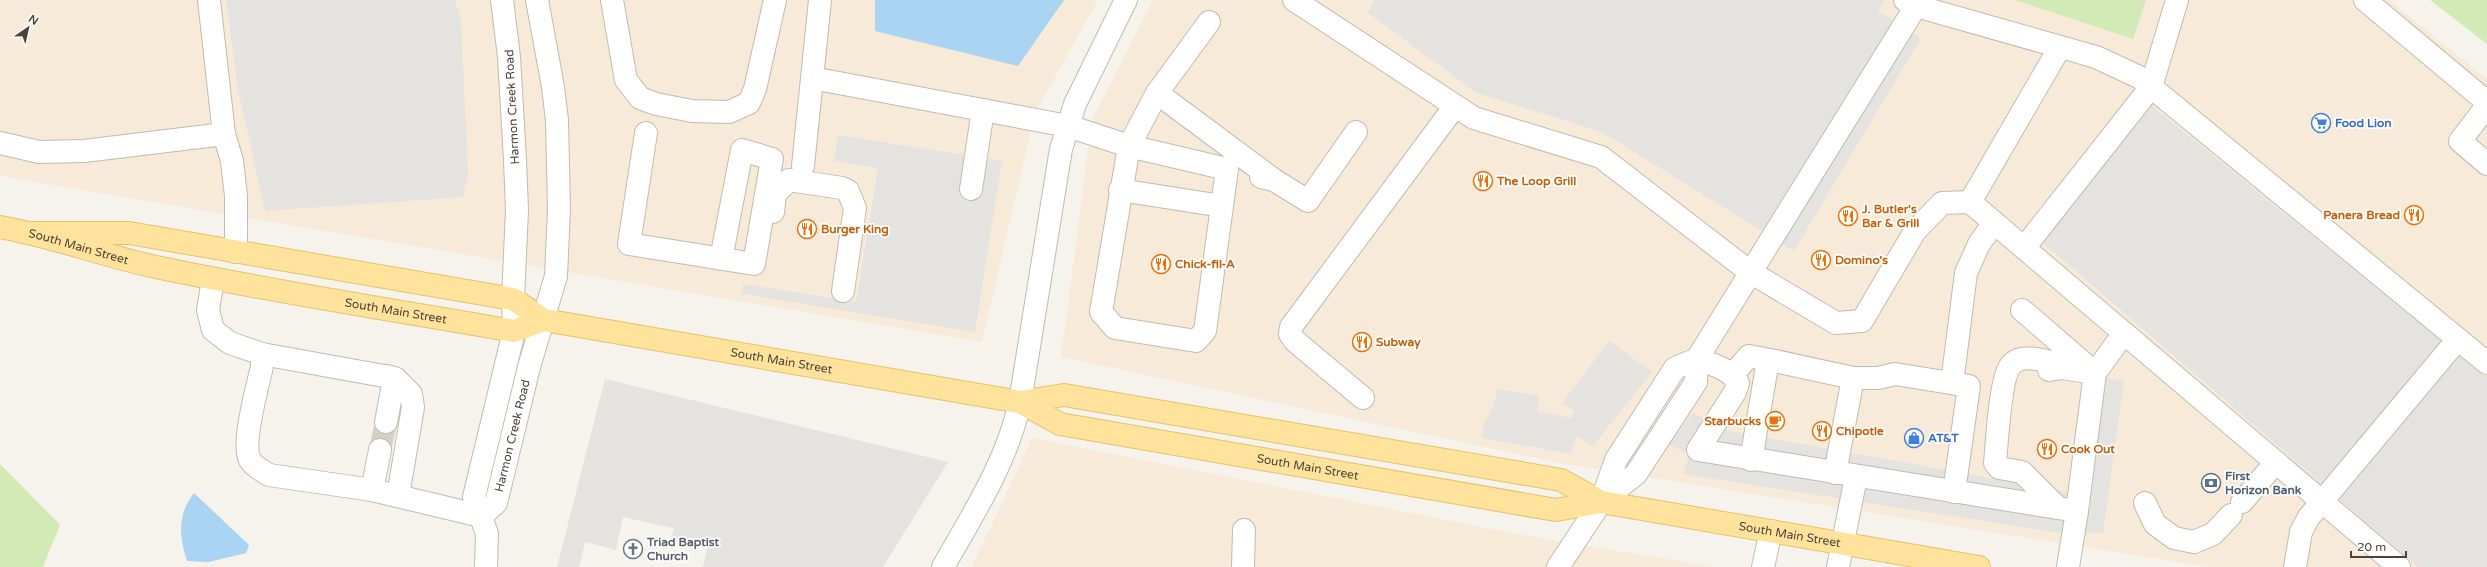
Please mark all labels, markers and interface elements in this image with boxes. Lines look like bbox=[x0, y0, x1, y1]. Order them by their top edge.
north arrow bbox=[8, 8, 48, 48]
text: N bbox=[26, 12, 41, 28]
street label: Harmon Creek Road bbox=[502, 49, 522, 165]
supermarket icon: Food Lion bbox=[2310, 112, 2332, 134]
place label: Food Lion bbox=[2335, 116, 2392, 130]
restaurant icon: The Loop Grill bbox=[1472, 170, 1494, 192]
place label: The Loop Grill bbox=[1496, 174, 1576, 189]
place label: J. Butler's Bar & Grill bbox=[1861, 202, 1919, 230]
restaurant icon: Panera Bread bbox=[2403, 204, 2425, 226]
restaurant icon: J. Butler's Bar & Grill bbox=[1837, 205, 1859, 227]
place label: Panera Bread bbox=[2323, 208, 2400, 222]
restaurant icon: Burger King bbox=[796, 218, 818, 240]
place label: Burger King bbox=[821, 222, 889, 237]
street label: South Main Street bbox=[27, 226, 130, 267]
restaurant icon: Domino's bbox=[1810, 249, 1832, 271]
restaurant icon: Chick-fil-A bbox=[1150, 253, 1172, 275]
place label: Domino's bbox=[1835, 253, 1888, 267]
place label: Chick-fil-A bbox=[1175, 257, 1235, 271]
street label: South Main Street bbox=[344, 295, 448, 326]
restaurant icon: Subway bbox=[1351, 331, 1373, 353]
place label: Subway bbox=[1376, 335, 1421, 350]
street label: South Main Street bbox=[729, 345, 834, 377]
street label: Harmon Creek Road bbox=[492, 378, 533, 493]
cafe icon: Starbucks bbox=[1764, 410, 1786, 432]
place label: Starbucks bbox=[1704, 414, 1761, 428]
restaurant icon: Chipotle bbox=[1811, 420, 1833, 442]
place label: Chipotle bbox=[1836, 424, 1884, 439]
shop icon: AT&T bbox=[1903, 427, 1925, 449]
place label: AT&T bbox=[1928, 431, 1959, 445]
restaurant icon: Cook Out bbox=[2036, 438, 2058, 460]
place label: Cook Out bbox=[2061, 442, 2115, 456]
street label: South Main Street bbox=[1256, 451, 1360, 483]
place label: First Horizon Bank bbox=[2225, 469, 2302, 497]
bank icon: First Horizon Bank bbox=[2200, 472, 2222, 494]
street label: South Main Street bbox=[1738, 519, 1842, 550]
scale bar bbox=[2351, 533, 2406, 559]
place label: Triad Baptist Church bbox=[646, 535, 719, 563]
church icon: Triad Baptist Church bbox=[622, 538, 644, 560]
text: 20 m bbox=[2357, 540, 2386, 554]

